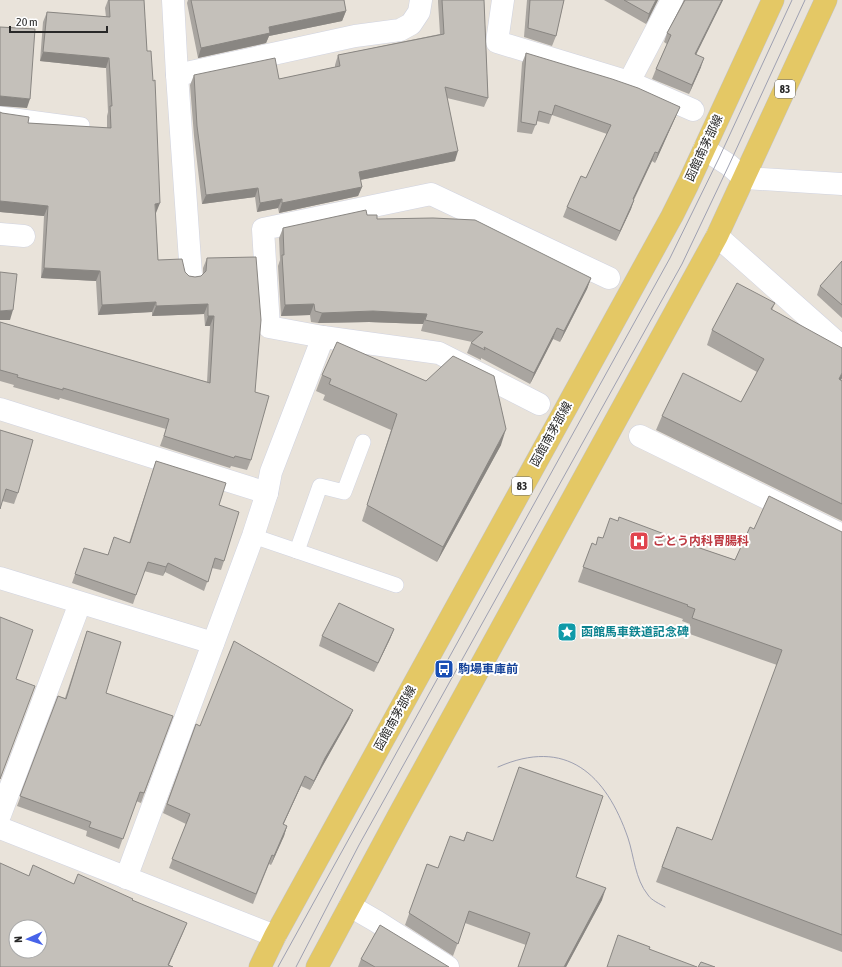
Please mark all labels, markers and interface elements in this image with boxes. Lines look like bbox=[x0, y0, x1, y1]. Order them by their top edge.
scale bar bbox=[10, 8, 107, 34]
text: 20 m bbox=[16, 15, 38, 29]
road number: 83 bbox=[775, 80, 795, 98]
street label: 函館南茅部線 bbox=[682, 112, 726, 184]
street label: 函館南茅部線 bbox=[527, 399, 575, 469]
road number: 83 bbox=[512, 477, 532, 495]
hospital icon: ごとう内科胃腸科 bbox=[628, 530, 650, 552]
place label: ごとう内科胃腸科 bbox=[653, 534, 749, 548]
place icon: 函館馬車鉄道記念碑 bbox=[556, 621, 578, 643]
place label: 函館馬車鉄道記念碑 bbox=[581, 625, 689, 639]
bus stop icon: 駒場車庫前 bbox=[433, 658, 455, 680]
place label: 駒場車庫前 bbox=[458, 662, 518, 676]
street label: 函館南茅部線 bbox=[371, 683, 419, 753]
north arrow bbox=[8, 919, 48, 959]
text: N bbox=[12, 936, 24, 943]

